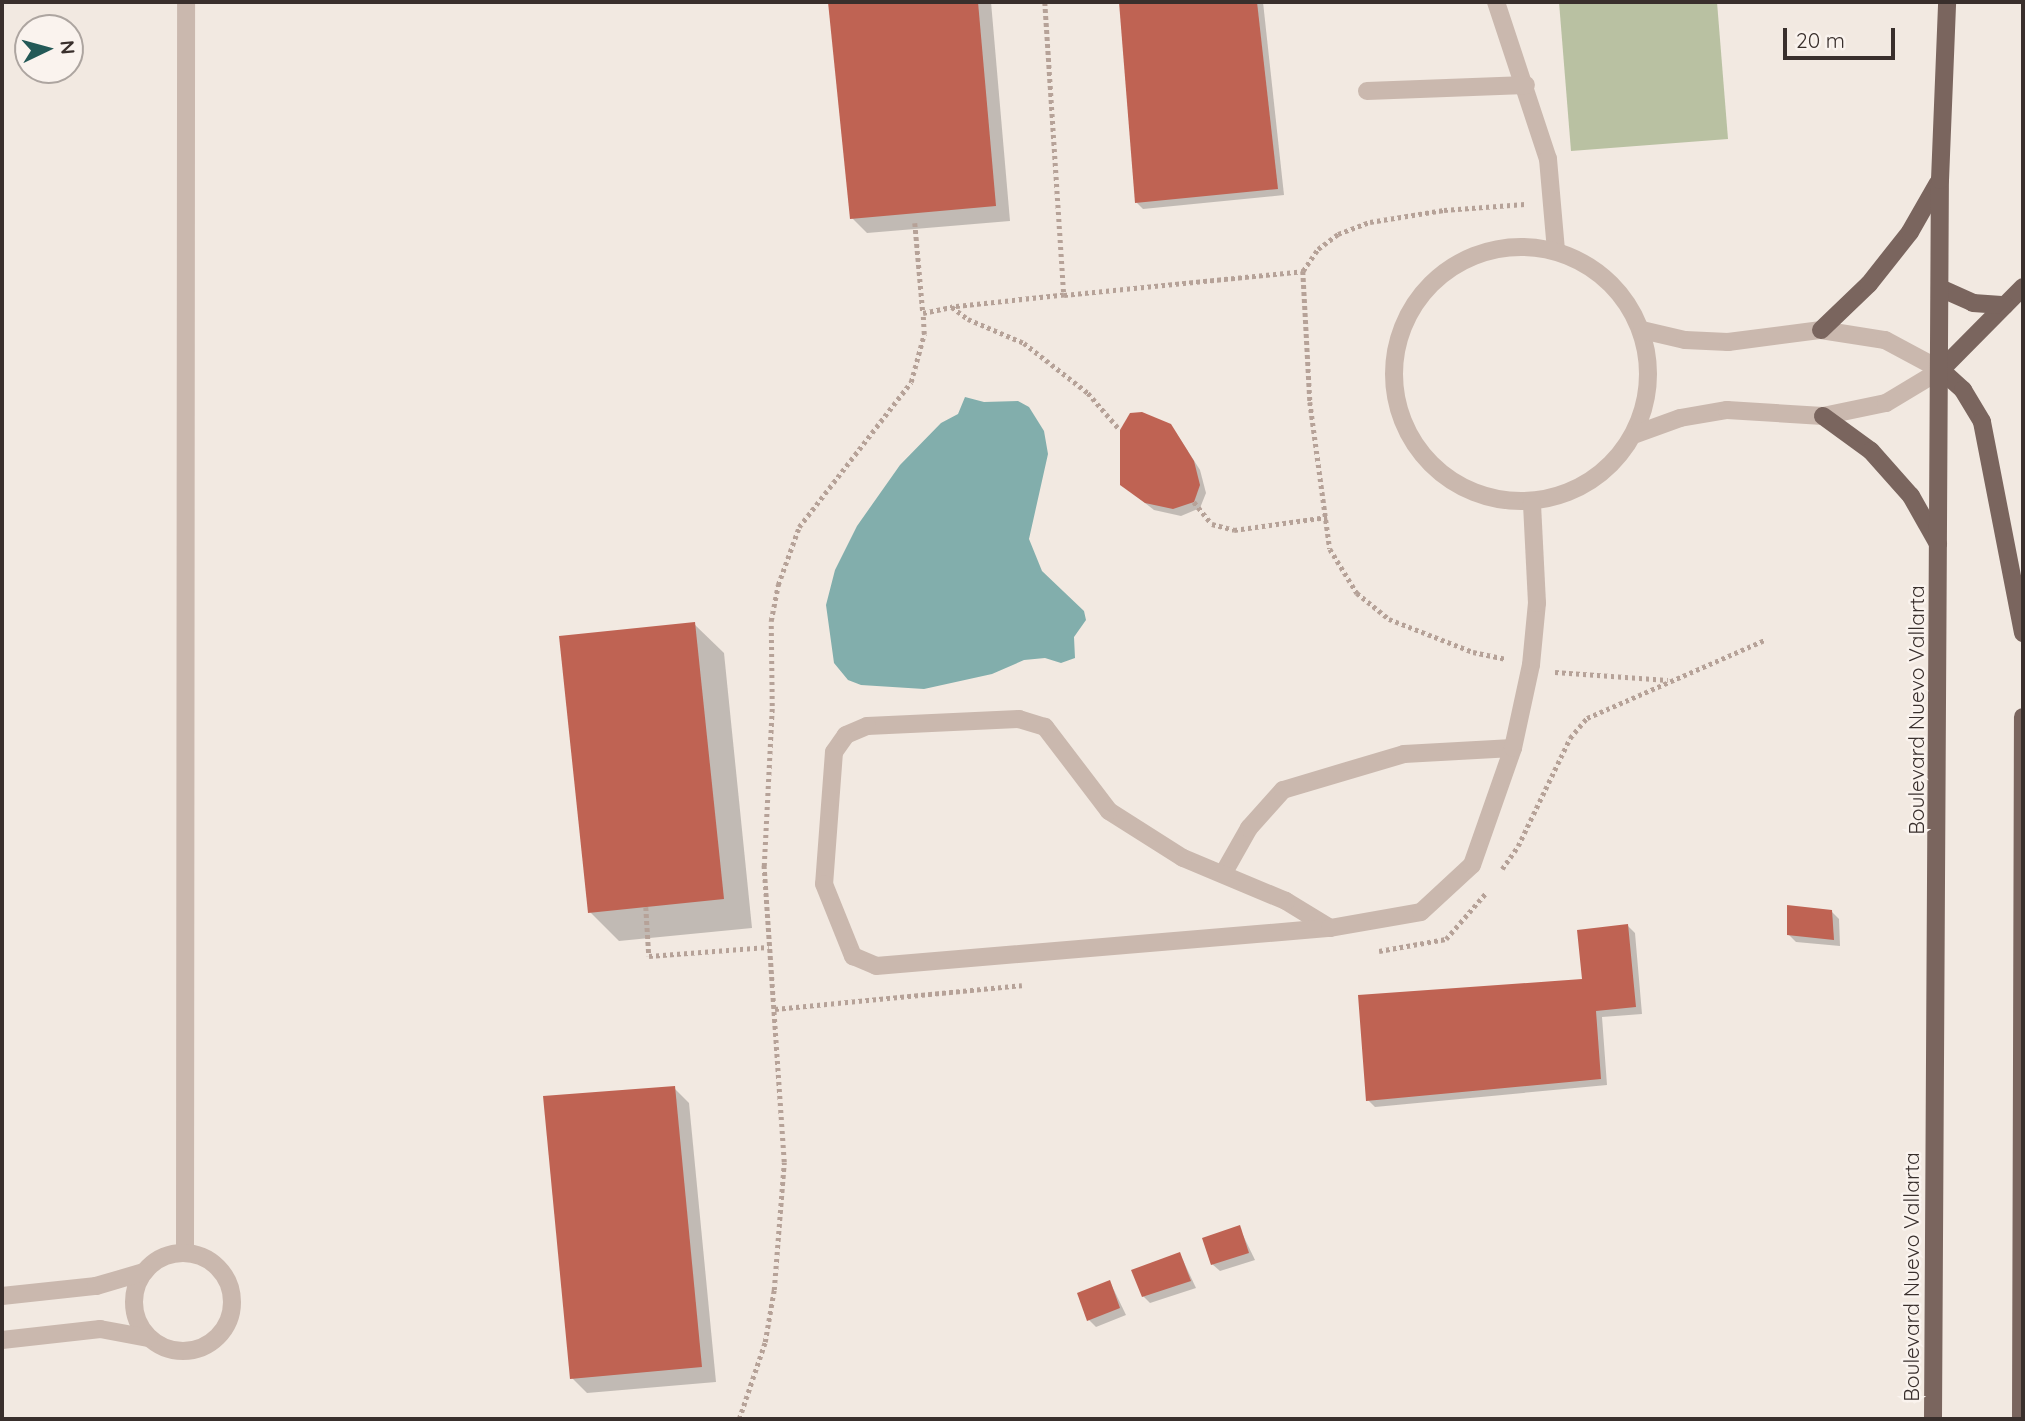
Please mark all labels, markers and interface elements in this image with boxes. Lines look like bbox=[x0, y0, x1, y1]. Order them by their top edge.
north arrow bbox=[14, 14, 84, 84]
scale bar bbox=[1787, 14, 1899, 58]
text: 20 m bbox=[1796, 27, 1845, 53]
text: N bbox=[55, 39, 80, 55]
street label: Boulevard Nuevo Vallarta bbox=[1903, 585, 1929, 835]
street label: Boulevard Nuevo Vallarta bbox=[1898, 1152, 1924, 1402]

